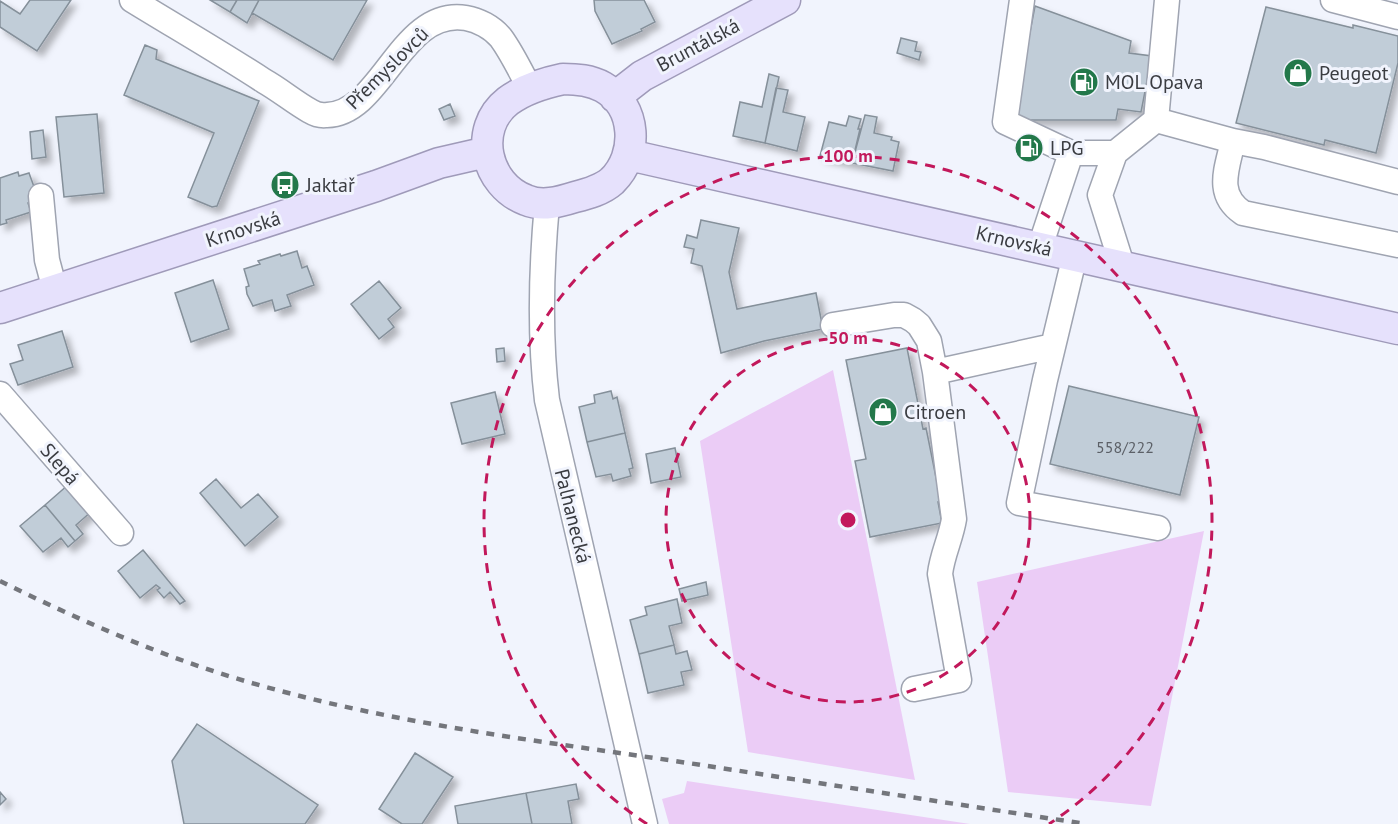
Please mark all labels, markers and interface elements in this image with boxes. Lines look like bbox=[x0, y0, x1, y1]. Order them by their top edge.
street label: Bruntálská bbox=[652, 12, 744, 78]
street label: Přemyslovců bbox=[340, 21, 434, 115]
shop icon: Peugeot bbox=[1282, 57, 1314, 89]
place label: Peugeot bbox=[1319, 60, 1389, 86]
fuel station icon: MOL Opava bbox=[1068, 66, 1100, 98]
place label: MOL Opava bbox=[1105, 69, 1203, 95]
fuel station icon: LPG bbox=[1013, 132, 1045, 164]
place label: LPG bbox=[1050, 135, 1083, 161]
text: 100 m bbox=[823, 144, 873, 167]
bus stop icon: Jaktař bbox=[269, 169, 301, 201]
place label: Jaktař bbox=[305, 172, 355, 198]
street label: Krnovská bbox=[202, 205, 284, 253]
street label: Krnovská bbox=[973, 220, 1055, 262]
text: 50 m bbox=[828, 326, 868, 349]
shop icon: Citroen bbox=[867, 396, 899, 428]
place label: Citroen bbox=[904, 399, 966, 425]
house number: 558/222 bbox=[1096, 437, 1154, 457]
street label: Slepá bbox=[35, 438, 85, 490]
street label: Palhanecká bbox=[549, 466, 597, 566]
centre of rings bbox=[838, 510, 858, 530]

